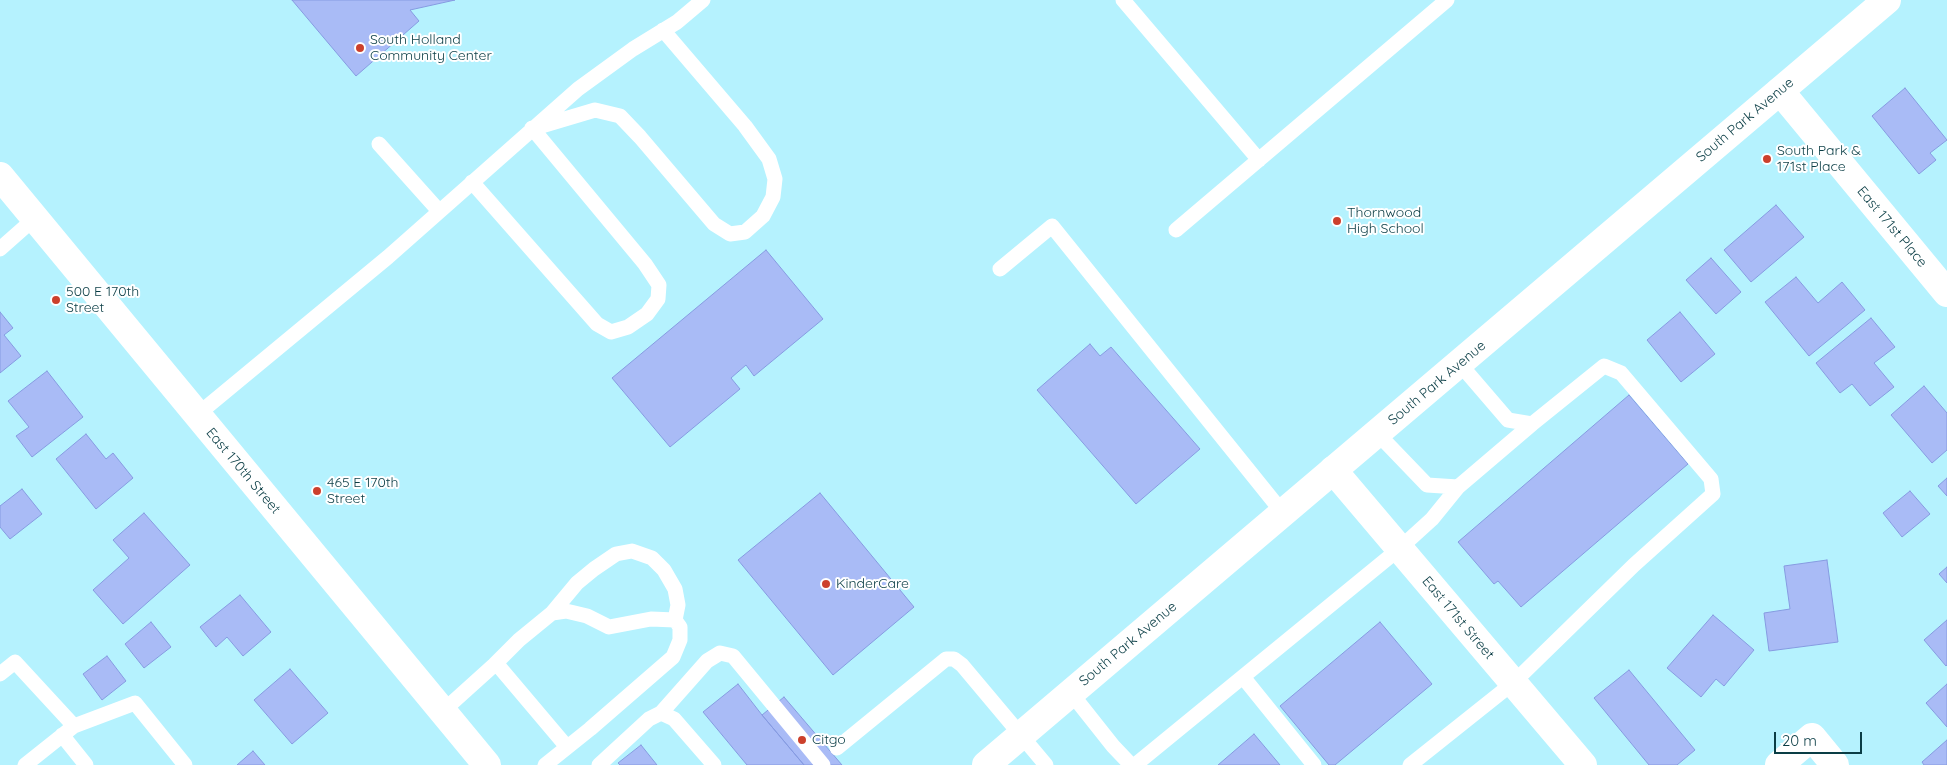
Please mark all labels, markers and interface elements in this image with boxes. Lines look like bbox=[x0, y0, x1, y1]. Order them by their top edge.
place label: South Holland Community Center bbox=[370, 32, 492, 64]
marker: South Holland Community Center bbox=[354, 42, 366, 54]
street label: South Park Avenue bbox=[1693, 74, 1797, 166]
place label: South Park & 171st Place bbox=[1777, 143, 1861, 176]
marker: South Park & 171st Place bbox=[1761, 153, 1773, 165]
street label: East 171st Place bbox=[1853, 183, 1931, 271]
place label: Thornwood High School bbox=[1347, 205, 1424, 238]
marker: Thornwood High School bbox=[1331, 215, 1343, 227]
place label: 500 E 170th Street bbox=[66, 284, 139, 316]
marker: 500 E 170th Street bbox=[50, 294, 62, 306]
street label: South Park Avenue bbox=[1385, 337, 1489, 429]
street label: East 170th Street bbox=[202, 425, 284, 517]
place label: 465 E 170th Street bbox=[327, 475, 399, 508]
marker: 465 E 170th Street bbox=[311, 485, 323, 497]
street label: East 171st Street bbox=[1418, 573, 1498, 663]
place label: KinderCare bbox=[836, 576, 909, 592]
marker: KinderCare bbox=[820, 578, 832, 590]
street label: South Park Avenue bbox=[1076, 598, 1180, 690]
scale bar bbox=[1777, 722, 1864, 754]
text: 20 m bbox=[1782, 731, 1817, 750]
place label: Citgo bbox=[812, 732, 846, 748]
marker: Citgo bbox=[796, 734, 808, 746]

